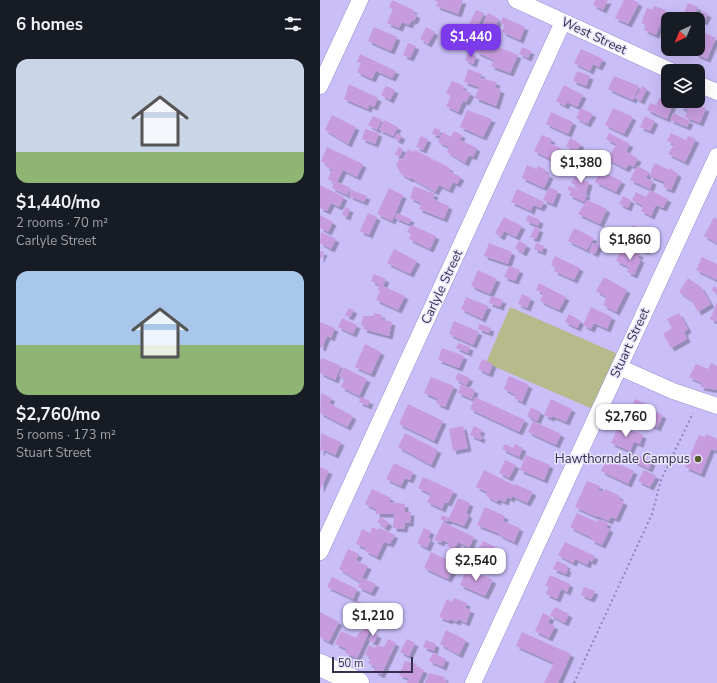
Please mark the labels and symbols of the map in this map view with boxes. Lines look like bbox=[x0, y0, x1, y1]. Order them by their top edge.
north arrow bbox=[661, 12, 705, 56]
street label: West Street bbox=[558, 13, 630, 59]
pin: $1,440 bbox=[438, 24, 504, 58]
pin: $1,380 bbox=[548, 150, 614, 184]
pin: $1,860 bbox=[597, 227, 663, 261]
street label: Carlyle Street bbox=[417, 247, 467, 327]
street label: Stuart Street bbox=[606, 305, 654, 381]
pin: $2,760 bbox=[593, 404, 659, 438]
place label: Hawthorndale Campus bbox=[555, 450, 690, 468]
marker: Hawthorndale Campus bbox=[693, 454, 703, 464]
pin: $2,540 bbox=[443, 548, 509, 582]
pin: $1,210 bbox=[340, 603, 406, 637]
scale bar bbox=[332, 655, 413, 674]

